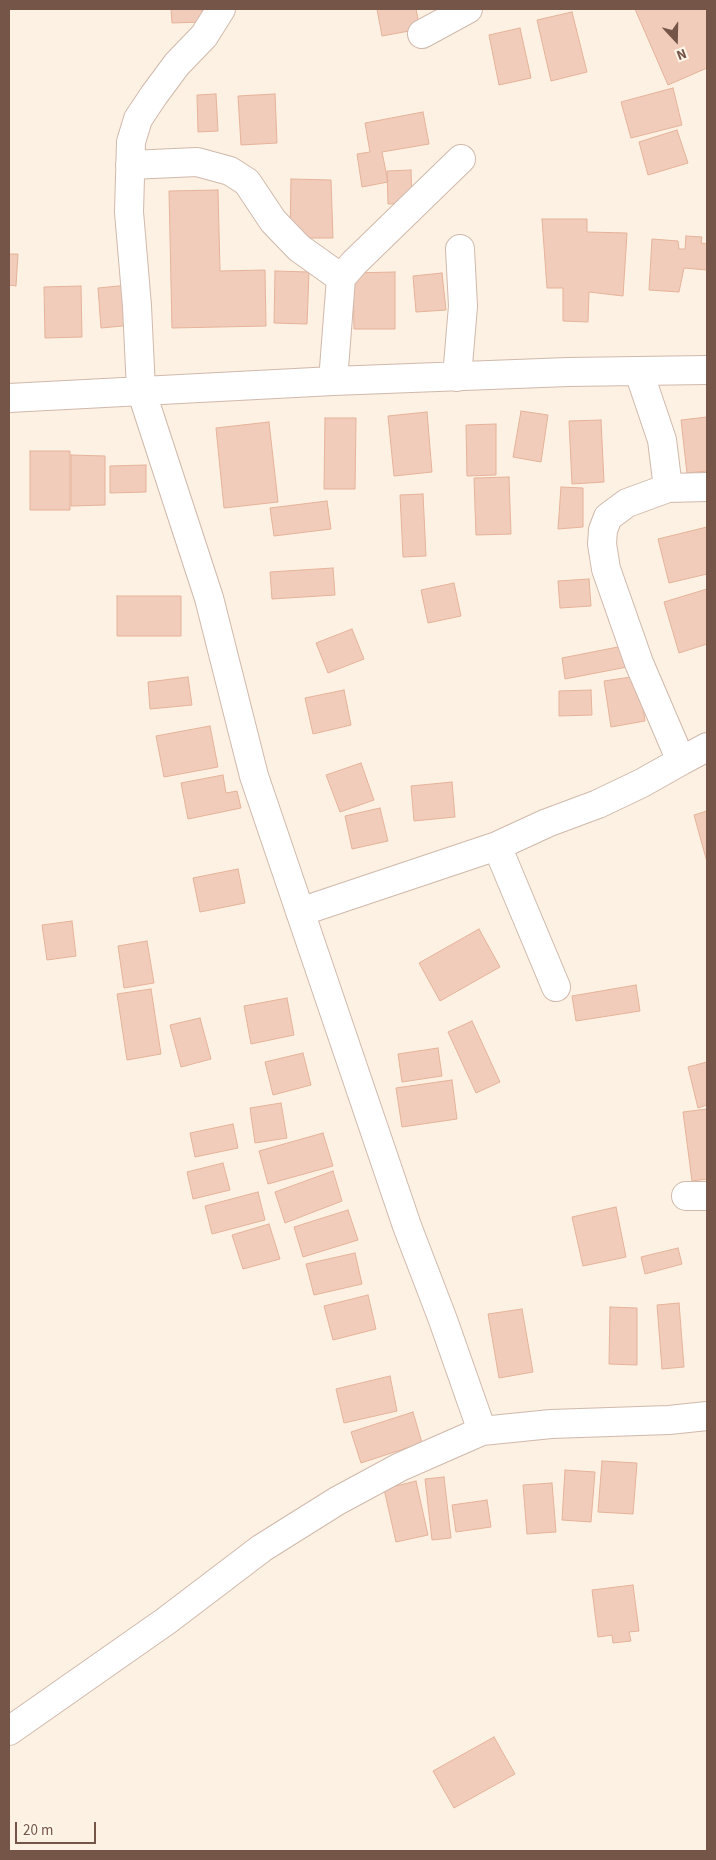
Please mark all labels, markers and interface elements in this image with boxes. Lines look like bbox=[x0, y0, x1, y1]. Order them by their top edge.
north arrow bbox=[651, 15, 701, 65]
text: N bbox=[673, 43, 689, 65]
scale bar bbox=[18, 1812, 99, 1844]
text: 20 m bbox=[23, 1820, 53, 1841]

